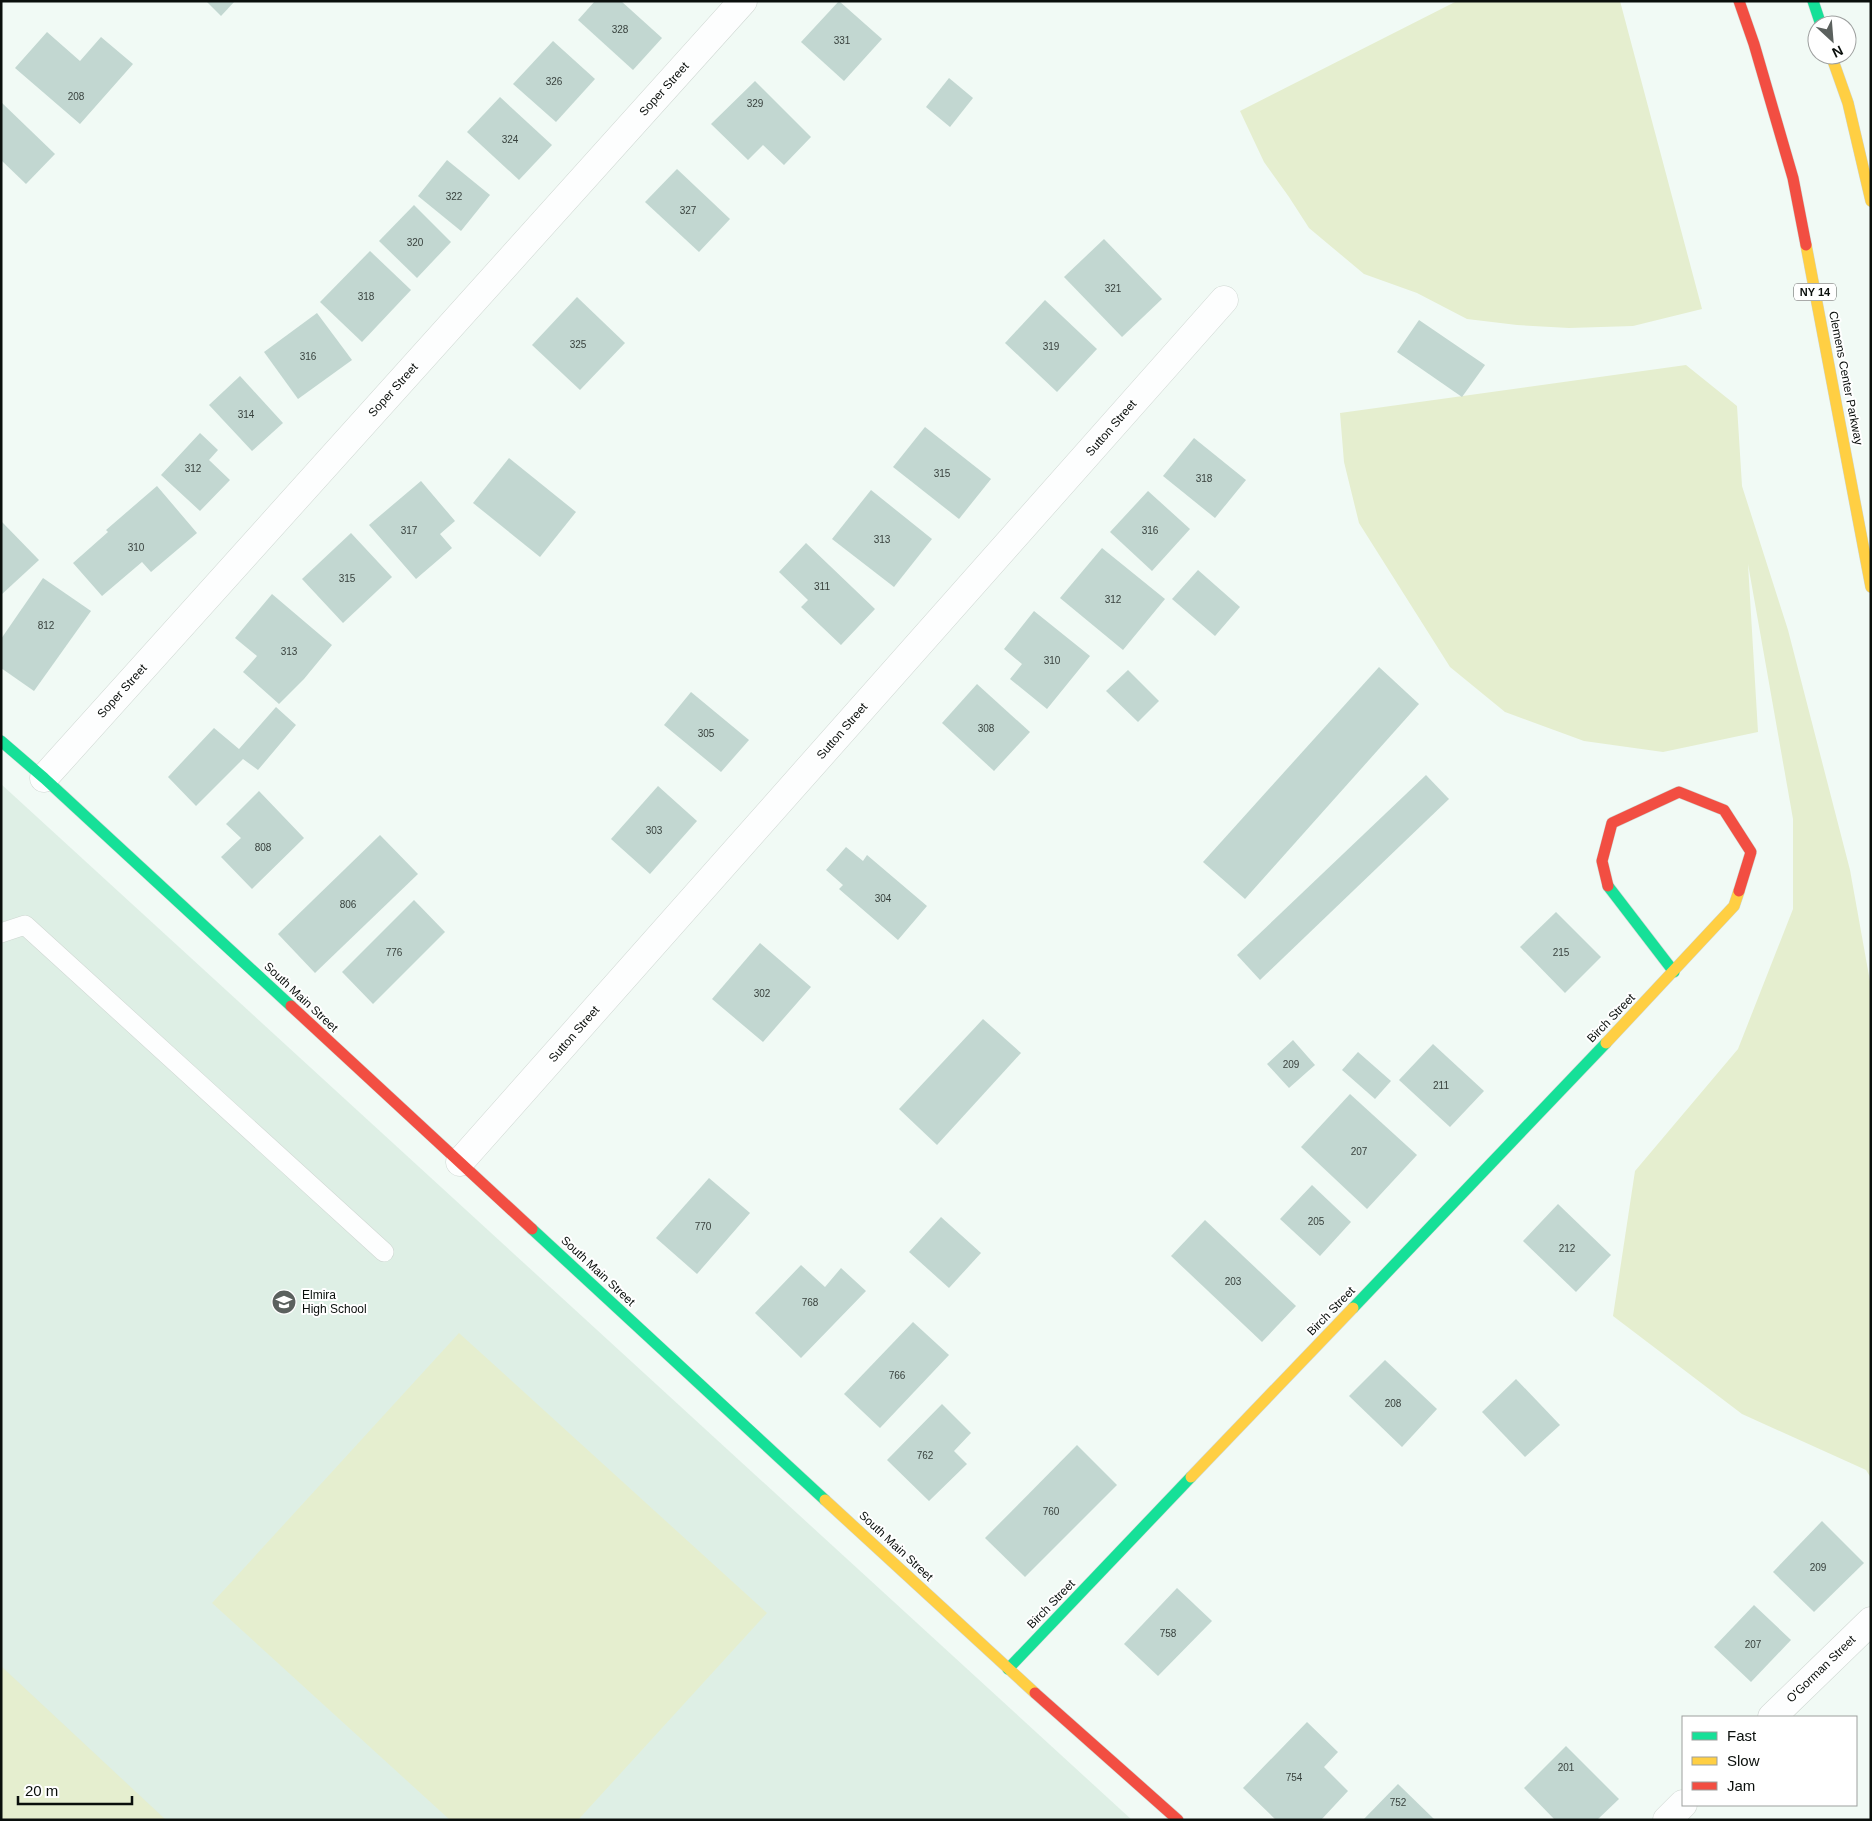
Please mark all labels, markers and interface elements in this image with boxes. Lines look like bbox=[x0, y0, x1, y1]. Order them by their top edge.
north arrow bbox=[1807, 15, 1857, 65]
house number: 328 bbox=[612, 24, 629, 35]
house number: 331 bbox=[834, 35, 851, 46]
text: N bbox=[1830, 42, 1846, 61]
street label: Soper Street bbox=[636, 59, 692, 119]
house number: 326 bbox=[546, 76, 563, 87]
house number: 208 bbox=[68, 91, 85, 102]
house number: 329 bbox=[747, 98, 764, 109]
house number: 324 bbox=[502, 134, 519, 145]
house number: 322 bbox=[446, 191, 463, 202]
house number: 327 bbox=[680, 205, 697, 216]
house number: 320 bbox=[407, 237, 424, 248]
house number: 321 bbox=[1105, 283, 1122, 294]
road number: NY 14 bbox=[1794, 284, 1836, 300]
house number: 318 bbox=[358, 291, 375, 302]
street label: Clemens Center Parkway bbox=[1826, 310, 1866, 446]
house number: 325 bbox=[570, 339, 587, 350]
house number: 319 bbox=[1043, 341, 1060, 352]
house number: 316 bbox=[300, 351, 317, 362]
street label: Soper Street bbox=[365, 360, 421, 420]
street label: Sutton Street bbox=[1083, 396, 1140, 459]
house number: 314 bbox=[238, 409, 255, 420]
house number: 312 bbox=[185, 463, 202, 474]
house number: 315 bbox=[934, 468, 951, 479]
house number: 318 bbox=[1196, 473, 1213, 484]
house number: 317 bbox=[401, 525, 418, 536]
house number: 316 bbox=[1142, 525, 1159, 536]
house number: 313 bbox=[874, 534, 891, 545]
house number: 310 bbox=[128, 542, 145, 553]
house number: 315 bbox=[339, 573, 356, 584]
house number: 311 bbox=[814, 581, 830, 592]
house number: 312 bbox=[1105, 594, 1122, 605]
house number: 812 bbox=[38, 620, 55, 631]
house number: 313 bbox=[281, 646, 298, 657]
house number: 310 bbox=[1044, 655, 1061, 666]
street label: Soper Street bbox=[94, 661, 150, 721]
street label: Sutton Street bbox=[814, 699, 871, 762]
house number: 308 bbox=[978, 723, 995, 734]
house number: 305 bbox=[698, 728, 715, 739]
house number: 303 bbox=[646, 825, 663, 836]
house number: 808 bbox=[255, 842, 272, 853]
house number: 304 bbox=[875, 893, 892, 904]
house number: 806 bbox=[340, 899, 357, 910]
house number: 776 bbox=[386, 947, 403, 958]
house number: 215 bbox=[1553, 947, 1570, 958]
street label: South Main Street bbox=[261, 959, 341, 1035]
house number: 302 bbox=[754, 988, 771, 999]
street label: Birch Street bbox=[1584, 990, 1638, 1045]
street label: Sutton Street bbox=[546, 1002, 603, 1065]
house number: 209 bbox=[1283, 1059, 1300, 1070]
house number: 211 bbox=[1433, 1080, 1449, 1091]
house number: 207 bbox=[1351, 1146, 1368, 1157]
house number: 205 bbox=[1308, 1216, 1325, 1227]
house number: 770 bbox=[695, 1221, 712, 1232]
street label: South Main Street bbox=[558, 1233, 638, 1309]
house number: 212 bbox=[1559, 1243, 1576, 1254]
house number: 203 bbox=[1225, 1276, 1242, 1287]
street label: Birch Street bbox=[1304, 1283, 1358, 1338]
place label: Elmira High School bbox=[302, 1288, 367, 1316]
school or university icon: Elmira High School bbox=[271, 1289, 297, 1315]
house number: 768 bbox=[802, 1297, 819, 1308]
house number: 766 bbox=[889, 1370, 906, 1381]
house number: 208 bbox=[1385, 1398, 1402, 1409]
house number: 762 bbox=[917, 1450, 934, 1461]
house number: 760 bbox=[1043, 1506, 1060, 1517]
street label: South Main Street bbox=[856, 1508, 936, 1584]
house number: 209 bbox=[1810, 1562, 1827, 1573]
street label: Birch Street bbox=[1024, 1576, 1078, 1631]
house number: 758 bbox=[1160, 1628, 1177, 1639]
street label: O'Gorman Street bbox=[1784, 1632, 1859, 1705]
house number: 207 bbox=[1745, 1639, 1762, 1650]
legend bbox=[1682, 1716, 1857, 1806]
text: Fast bbox=[1727, 1727, 1757, 1744]
text: Slow bbox=[1727, 1752, 1760, 1769]
house number: 201 bbox=[1558, 1762, 1575, 1773]
house number: 754 bbox=[1286, 1772, 1303, 1783]
scale bar bbox=[18, 1774, 131, 1806]
text: Jam bbox=[1727, 1777, 1755, 1794]
text: 20 m bbox=[25, 1782, 58, 1799]
house number: 752 bbox=[1390, 1797, 1407, 1808]

